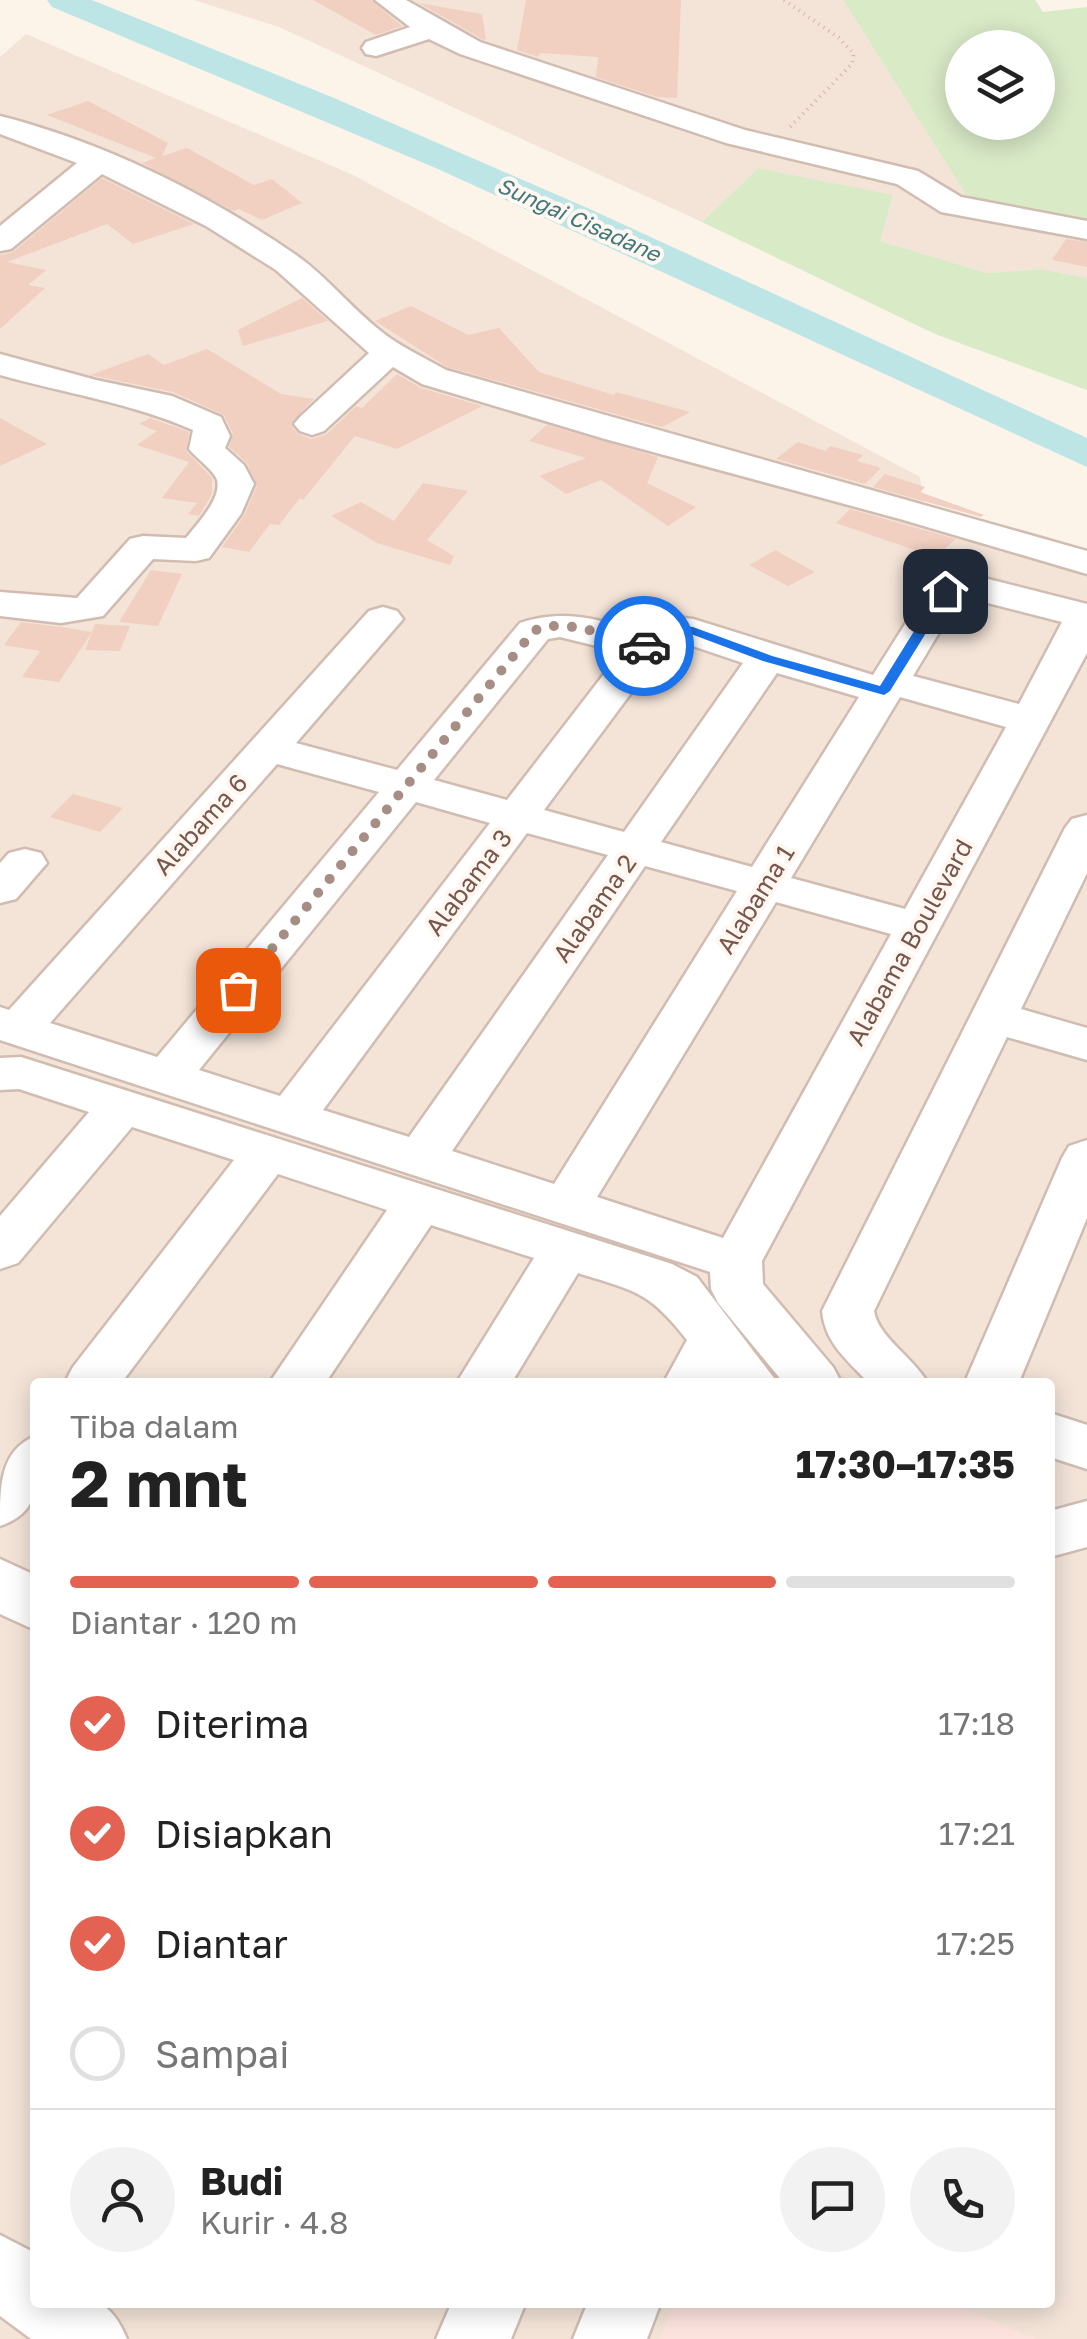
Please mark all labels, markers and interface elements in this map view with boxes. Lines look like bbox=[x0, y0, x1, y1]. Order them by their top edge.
map controls bbox=[945, 30, 1055, 140]
button: layers bbox=[945, 30, 1055, 140]
water label: Sungai Cisadane bbox=[493, 171, 667, 268]
pin bbox=[903, 549, 988, 634]
icon: home bbox=[918, 564, 973, 619]
courier bbox=[594, 596, 694, 696]
icon: car bbox=[617, 619, 672, 674]
street label: Alabama 6 bbox=[146, 767, 254, 881]
street label: Alabama 3 bbox=[418, 823, 518, 941]
street label: Alabama Boulevard bbox=[839, 833, 979, 1051]
street label: Alabama 1 bbox=[709, 839, 801, 959]
street label: Alabama 2 bbox=[545, 848, 643, 968]
pin bbox=[196, 948, 281, 1033]
icon: bag bbox=[211, 963, 266, 1018]
text: Tiba dalam bbox=[70, 1407, 239, 1445]
text: 17:30–17:35 bbox=[796, 1441, 1015, 1486]
text: 2 mnt bbox=[70, 1443, 248, 1521]
text: Diantar · 120 m bbox=[70, 1603, 298, 1641]
icon: check bbox=[70, 1696, 125, 1751]
text: Diterima bbox=[155, 1701, 309, 1746]
text: 17:18 bbox=[938, 1704, 1015, 1742]
icon: check bbox=[70, 1806, 125, 1861]
text: Disiapkan bbox=[155, 1811, 333, 1856]
text: 17:21 bbox=[939, 1814, 1015, 1852]
icon: check bbox=[70, 1916, 125, 1971]
text: Diantar bbox=[155, 1921, 288, 1966]
text: 17:25 bbox=[936, 1924, 1015, 1962]
text: Sampai bbox=[155, 2031, 289, 2076]
button: person bbox=[70, 2147, 175, 2252]
button: chat bbox=[780, 2147, 885, 2252]
button: phone bbox=[910, 2147, 1015, 2252]
text: Budi bbox=[200, 2158, 283, 2203]
text: Kurir · 4.8 bbox=[200, 2203, 349, 2241]

